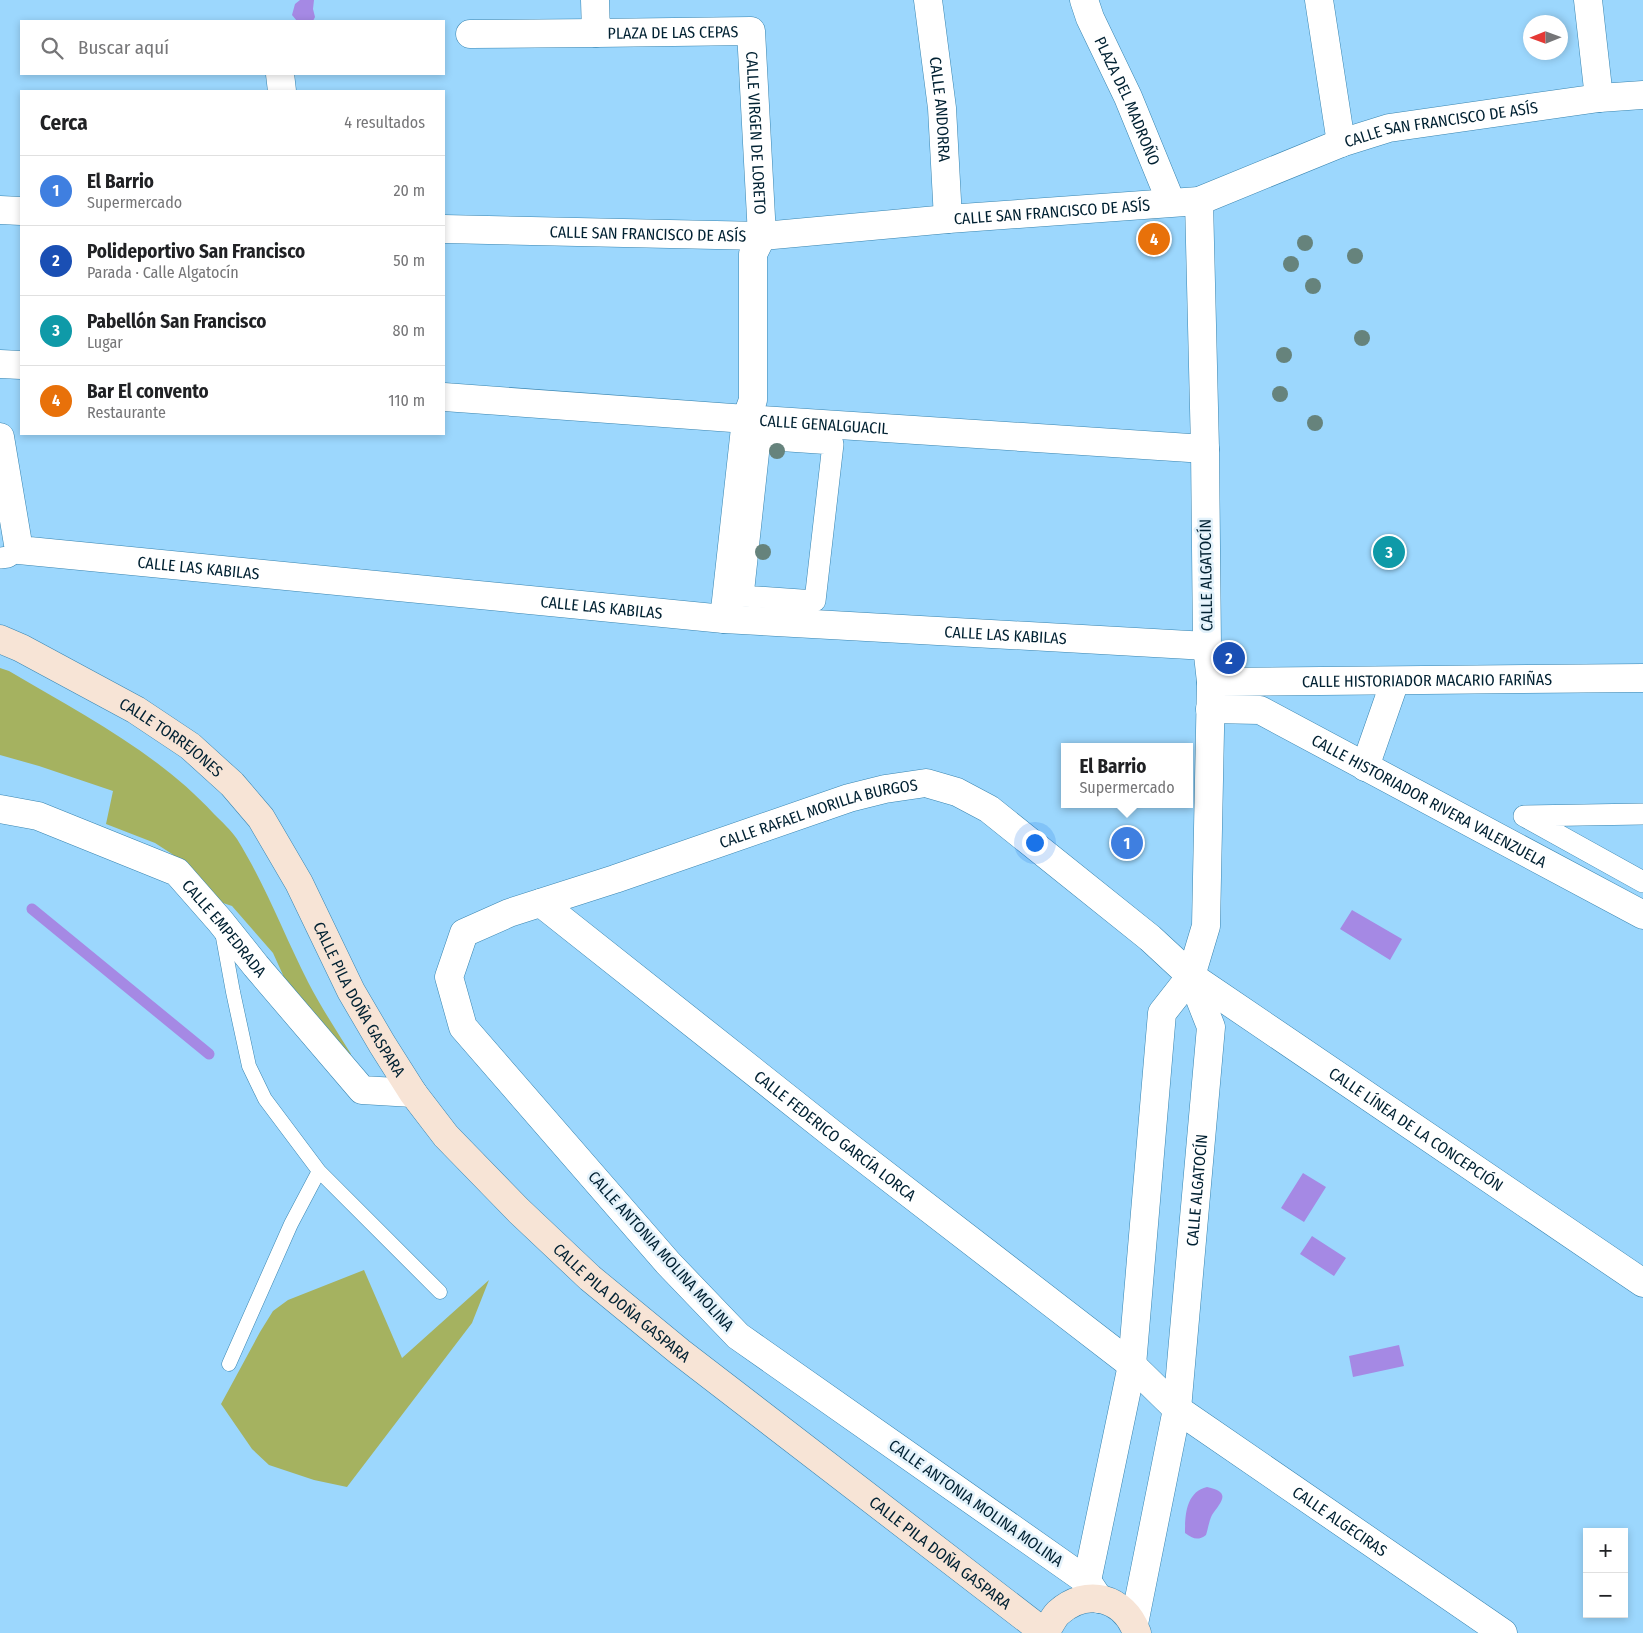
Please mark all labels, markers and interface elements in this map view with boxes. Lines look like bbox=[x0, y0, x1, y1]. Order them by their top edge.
north arrow bbox=[1523, 15, 1568, 60]
search box bbox=[20, 20, 445, 75]
street label: PLAZA DE LAS CEPAS bbox=[607, 22, 739, 42]
street label: PLAZA DEL MADROÑO bbox=[1091, 33, 1164, 168]
icon: search bbox=[38, 34, 66, 62]
text: Buscar aquí bbox=[78, 36, 169, 59]
street label: CALLE VIRGEN DE LORETO bbox=[743, 51, 770, 215]
street label: CALLE ANDORRA bbox=[926, 56, 954, 163]
street label: CALLE SAN FRANCISCO DE ASÍS bbox=[1342, 97, 1539, 151]
text: Cerca bbox=[40, 110, 88, 136]
text: 4 resultados bbox=[344, 113, 425, 132]
text: El Barrio bbox=[87, 170, 154, 193]
text: 1 bbox=[53, 181, 59, 200]
text: 20 m bbox=[394, 181, 425, 200]
text: Supermercado bbox=[87, 193, 182, 212]
street label: CALLE SAN FRANCISCO DE ASÍS bbox=[953, 195, 1151, 228]
pin: 4 bbox=[1138, 220, 1170, 258]
street label: CALLE SAN FRANCISCO DE ASÍS bbox=[549, 222, 747, 245]
text: Polideportivo San Francisco bbox=[87, 240, 305, 263]
text: 2 bbox=[52, 251, 60, 270]
text: 50 m bbox=[393, 251, 425, 270]
text: Parada · Calle Algatocín bbox=[87, 263, 239, 282]
text: Pabellón San Francisco bbox=[87, 310, 266, 333]
text: 3 bbox=[52, 321, 60, 340]
text: 80 m bbox=[393, 321, 425, 340]
text: Lugar bbox=[87, 333, 123, 352]
text: Bar El convento bbox=[87, 380, 209, 403]
text: 4 bbox=[52, 391, 60, 410]
text: 110 m bbox=[388, 391, 425, 410]
text: Restaurante bbox=[87, 403, 166, 422]
street label: CALLE GENALGUACIL bbox=[759, 410, 889, 438]
street label: CALLE ALGATOCÍN bbox=[1196, 519, 1216, 631]
pin: 3 bbox=[1373, 533, 1405, 571]
street label: CALLE LAS KABILAS bbox=[137, 552, 261, 583]
street label: CALLE LAS KABILAS bbox=[540, 592, 664, 622]
street label: CALLE LAS KABILAS bbox=[944, 622, 1067, 648]
pin: 2 bbox=[1213, 639, 1245, 677]
street label: CALLE HISTORIADOR MACARIO FARIÑAS bbox=[1302, 669, 1552, 691]
street label: CALLE TORREJONES bbox=[116, 694, 227, 781]
street label: CALLE HISTORIADOR RIVERA VALENZUELA bbox=[1309, 730, 1551, 871]
popup bbox=[1061, 743, 1193, 808]
text: El Barrio bbox=[1079, 755, 1146, 778]
street label: CALLE RAFAEL MORILLA BURGOS bbox=[717, 775, 919, 852]
text: Supermercado bbox=[1079, 778, 1175, 797]
pin: 1 bbox=[1111, 824, 1143, 862]
your location bbox=[1022, 830, 1048, 856]
street label: CALLE EMPEDRADA bbox=[178, 876, 271, 981]
street label: CALLE PILA DOÑA GASPARA bbox=[310, 919, 410, 1080]
street label: CALLE LÍNEA DE LA CONCEPCIÓN bbox=[1326, 1063, 1507, 1195]
street label: CALLE FEDERICO GARCÍA LORCA bbox=[751, 1066, 920, 1205]
street label: CALLE ALGATOCÍN bbox=[1182, 1133, 1211, 1247]
street label: CALLE ANTONIA MOLINA MOLINA bbox=[584, 1167, 738, 1335]
street label: CALLE PILA DOÑA GASPARA bbox=[550, 1239, 695, 1366]
street label: CALLE ANTONIA MOLINA MOLINA bbox=[885, 1436, 1067, 1571]
street label: CALLE ALGECIRAS bbox=[1289, 1482, 1391, 1560]
street label: CALLE PILA DOÑA GASPARA bbox=[866, 1492, 1016, 1613]
map controls bbox=[1583, 1528, 1628, 1618]
button: + bbox=[1583, 1528, 1628, 1573]
button: − bbox=[1583, 1573, 1628, 1618]

